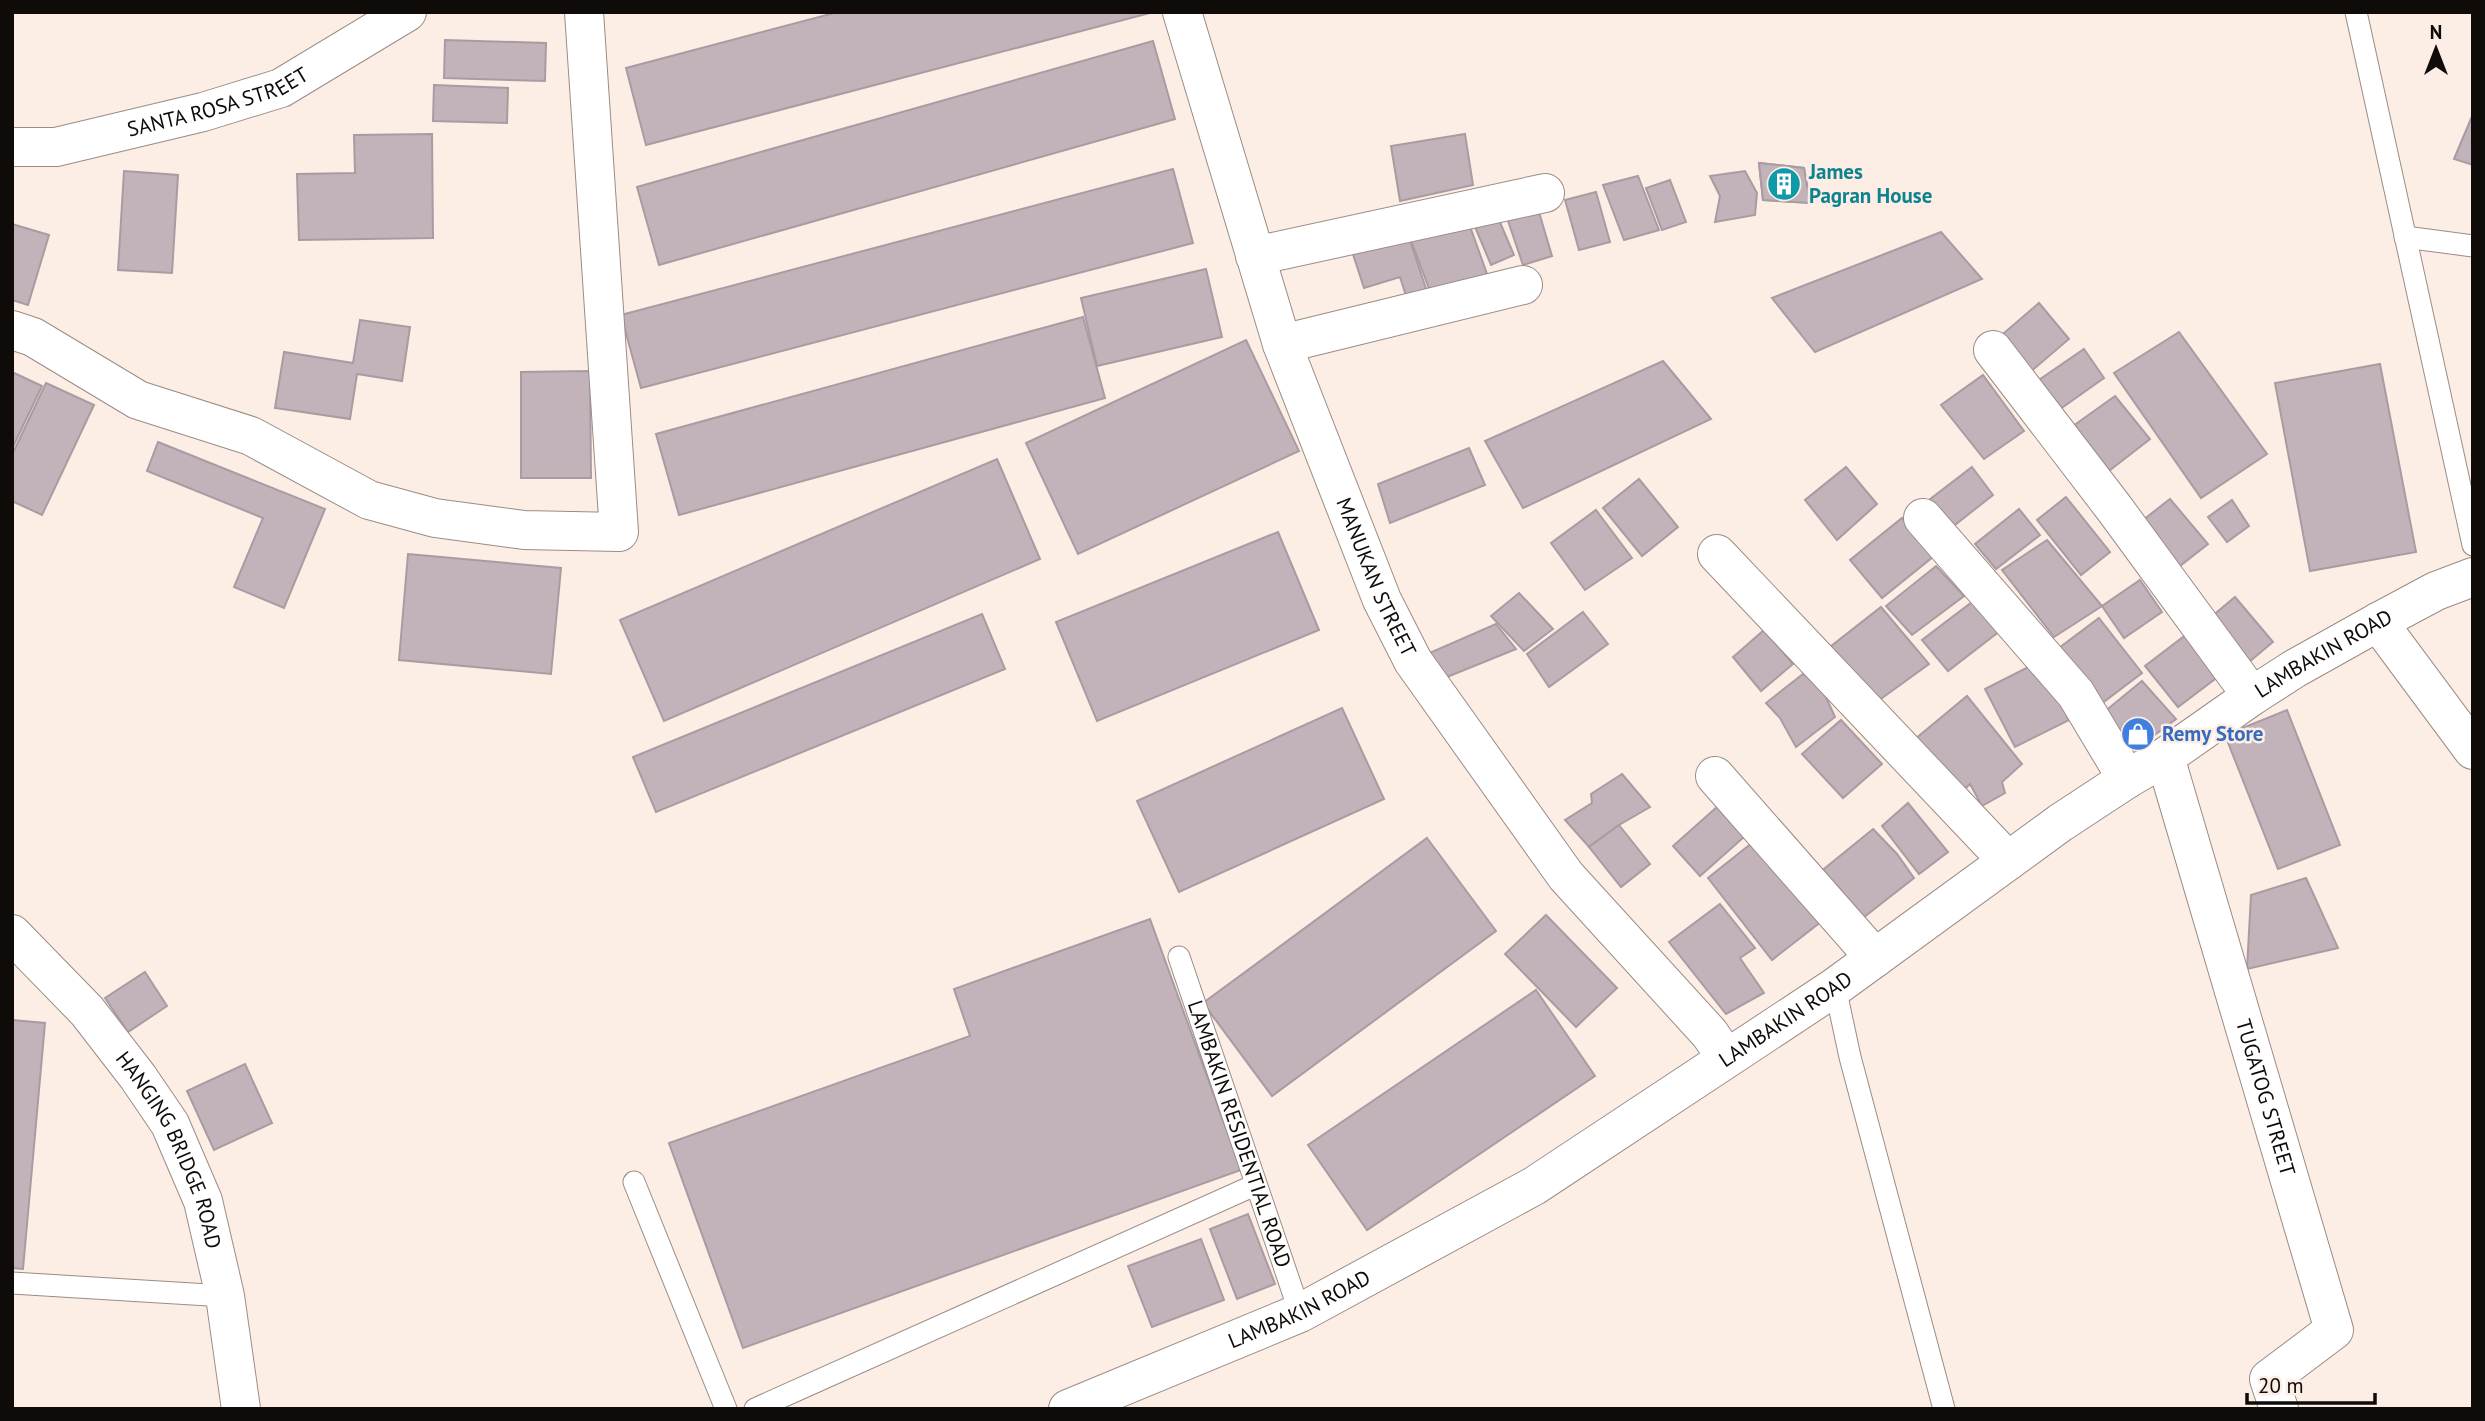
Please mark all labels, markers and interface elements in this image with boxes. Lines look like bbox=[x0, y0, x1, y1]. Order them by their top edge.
north arrow bbox=[2401, 14, 2471, 84]
text: N bbox=[2430, 20, 2442, 44]
street label: SANTA ROSA STREET bbox=[124, 61, 313, 143]
place label: James Pagran House bbox=[1808, 158, 1932, 209]
building icon: James Pagran House bbox=[1765, 165, 1803, 203]
street label: MANUKAN STREET bbox=[1330, 494, 1423, 661]
street label: LAMBAKIN ROAD bbox=[2249, 603, 2397, 704]
shop icon: Remy Store bbox=[2119, 715, 2157, 753]
place label: Remy Store bbox=[2162, 720, 2263, 747]
street label: LAMBAKIN ROAD bbox=[1713, 965, 1857, 1073]
street label: LAMBAKIN RESIDENTIAL ROAD bbox=[1182, 997, 1298, 1271]
street label: TUGATOG STREET bbox=[2230, 1016, 2302, 1179]
street label: HANGING BRIDGE ROAD bbox=[110, 1046, 228, 1251]
street label: LAMBAKIN ROAD bbox=[1224, 1263, 1375, 1354]
scale bar bbox=[2247, 1362, 2375, 1406]
text: 20 m bbox=[2258, 1372, 2304, 1399]

